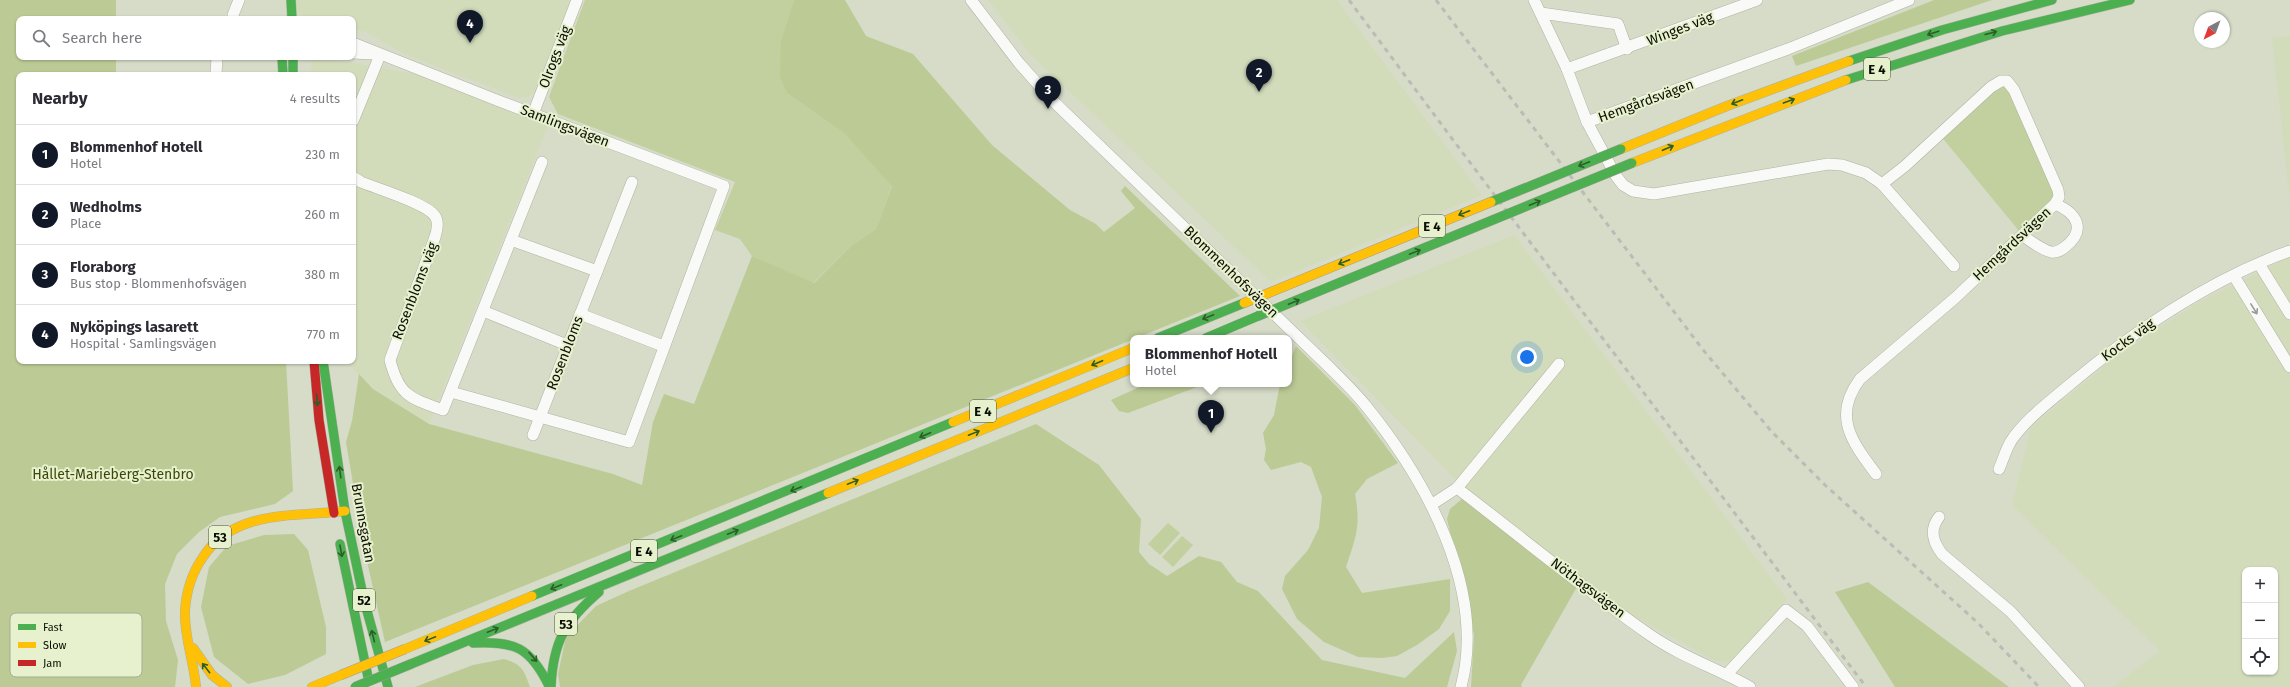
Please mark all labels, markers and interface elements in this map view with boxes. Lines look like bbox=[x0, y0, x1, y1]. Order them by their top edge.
street label: Winges väg bbox=[1644, 8, 1716, 49]
pin: 4 bbox=[457, 10, 483, 43]
north arrow bbox=[2194, 12, 2230, 48]
search box bbox=[16, 16, 356, 60]
street label: Olrogs väg bbox=[535, 23, 575, 91]
icon: search bbox=[30, 27, 52, 49]
one-way arrow bbox=[1985, 28, 1998, 36]
text: Search here bbox=[62, 29, 142, 47]
one-way arrow bbox=[1927, 30, 1940, 37]
road number: E 4 bbox=[1864, 58, 1890, 80]
pin: 2 bbox=[1246, 59, 1272, 92]
pin: 3 bbox=[1035, 76, 1061, 109]
street label: Hemgårdsvägen bbox=[1596, 76, 1696, 126]
text: Nearby bbox=[32, 88, 87, 109]
text: 4 results bbox=[290, 91, 340, 106]
one-way arrow bbox=[1782, 96, 1794, 104]
one-way arrow bbox=[1731, 98, 1743, 106]
street label: Samlingsvägen bbox=[518, 101, 612, 151]
text: Blommenhof Hotell bbox=[70, 138, 202, 156]
one-way arrow bbox=[1661, 144, 1673, 152]
text: 1 bbox=[42, 147, 48, 162]
text: 230 m bbox=[305, 147, 340, 162]
text: Hotel bbox=[70, 156, 102, 171]
one-way arrow bbox=[1579, 160, 1591, 168]
text: Wedholms bbox=[70, 198, 142, 216]
one-way arrow bbox=[1528, 199, 1540, 206]
street label: Hemgårdsvägen bbox=[1969, 204, 2055, 284]
text: 2 bbox=[42, 207, 48, 222]
text: 260 m bbox=[305, 207, 340, 222]
one-way arrow bbox=[1459, 209, 1471, 217]
road number: E 4 bbox=[1419, 215, 1445, 237]
text: Place bbox=[70, 216, 101, 231]
street label: Blommenhofsvägen bbox=[1180, 223, 1282, 321]
street label: Rosenbloms väg bbox=[389, 239, 442, 342]
one-way arrow bbox=[1408, 248, 1420, 256]
text: Floraborg bbox=[70, 258, 136, 276]
one-way arrow bbox=[1338, 258, 1350, 266]
text: 3 bbox=[42, 267, 48, 282]
text: 380 m bbox=[305, 267, 340, 282]
text: Bus stop · Blommenhofsvägen bbox=[70, 276, 247, 291]
one-way arrow bbox=[1288, 297, 1300, 305]
one-way arrow bbox=[2250, 303, 2258, 314]
street label: Rosenbloms bbox=[543, 313, 587, 392]
one-way arrow bbox=[1202, 314, 1214, 322]
street label: Kocks väg bbox=[2098, 315, 2159, 365]
text: Nyköpings lasarett bbox=[70, 318, 199, 336]
text: 4 bbox=[41, 327, 49, 342]
text: 770 m bbox=[307, 327, 340, 342]
popup bbox=[1130, 335, 1292, 387]
text: Hospital · Samlingsvägen bbox=[70, 336, 217, 351]
text: Blommenhof Hotell bbox=[1145, 345, 1277, 363]
your location bbox=[1517, 347, 1537, 367]
one-way arrow bbox=[1091, 360, 1103, 368]
text: Hotel bbox=[1145, 363, 1177, 378]
one-way arrow bbox=[314, 393, 321, 406]
road number: E 4 bbox=[970, 400, 996, 422]
pin: 1 bbox=[1198, 400, 1224, 433]
one-way arrow bbox=[967, 429, 979, 436]
one-way arrow bbox=[920, 432, 932, 439]
park label: Hållet-Marieberg-Stenbro bbox=[32, 466, 194, 483]
one-way arrow bbox=[336, 466, 344, 479]
one-way arrow bbox=[847, 478, 859, 486]
street label: Brunnsgatan bbox=[348, 482, 378, 564]
one-way arrow bbox=[790, 485, 802, 493]
road number: 53 bbox=[209, 526, 231, 548]
one-way arrow bbox=[727, 527, 739, 535]
one-way arrow bbox=[670, 535, 682, 542]
road number: E 4 bbox=[631, 540, 657, 562]
one-way arrow bbox=[337, 544, 345, 557]
street label: Nöthagsvägen bbox=[1547, 554, 1629, 622]
map controls bbox=[2242, 567, 2278, 675]
button: + bbox=[2242, 567, 2278, 603]
one-way arrow bbox=[550, 584, 562, 592]
road number: 52 bbox=[353, 589, 375, 611]
button: − bbox=[2242, 603, 2278, 639]
legend bbox=[10, 613, 142, 677]
road number: 53 bbox=[555, 613, 577, 635]
text: Fast bbox=[43, 621, 63, 634]
one-way arrow bbox=[486, 626, 498, 633]
one-way arrow bbox=[369, 630, 376, 643]
one-way arrow bbox=[425, 636, 437, 643]
text: Slow bbox=[43, 639, 67, 652]
button: locate bbox=[2242, 639, 2278, 675]
one-way arrow bbox=[528, 652, 537, 663]
text: Jam bbox=[43, 657, 62, 670]
one-way arrow bbox=[202, 663, 211, 673]

